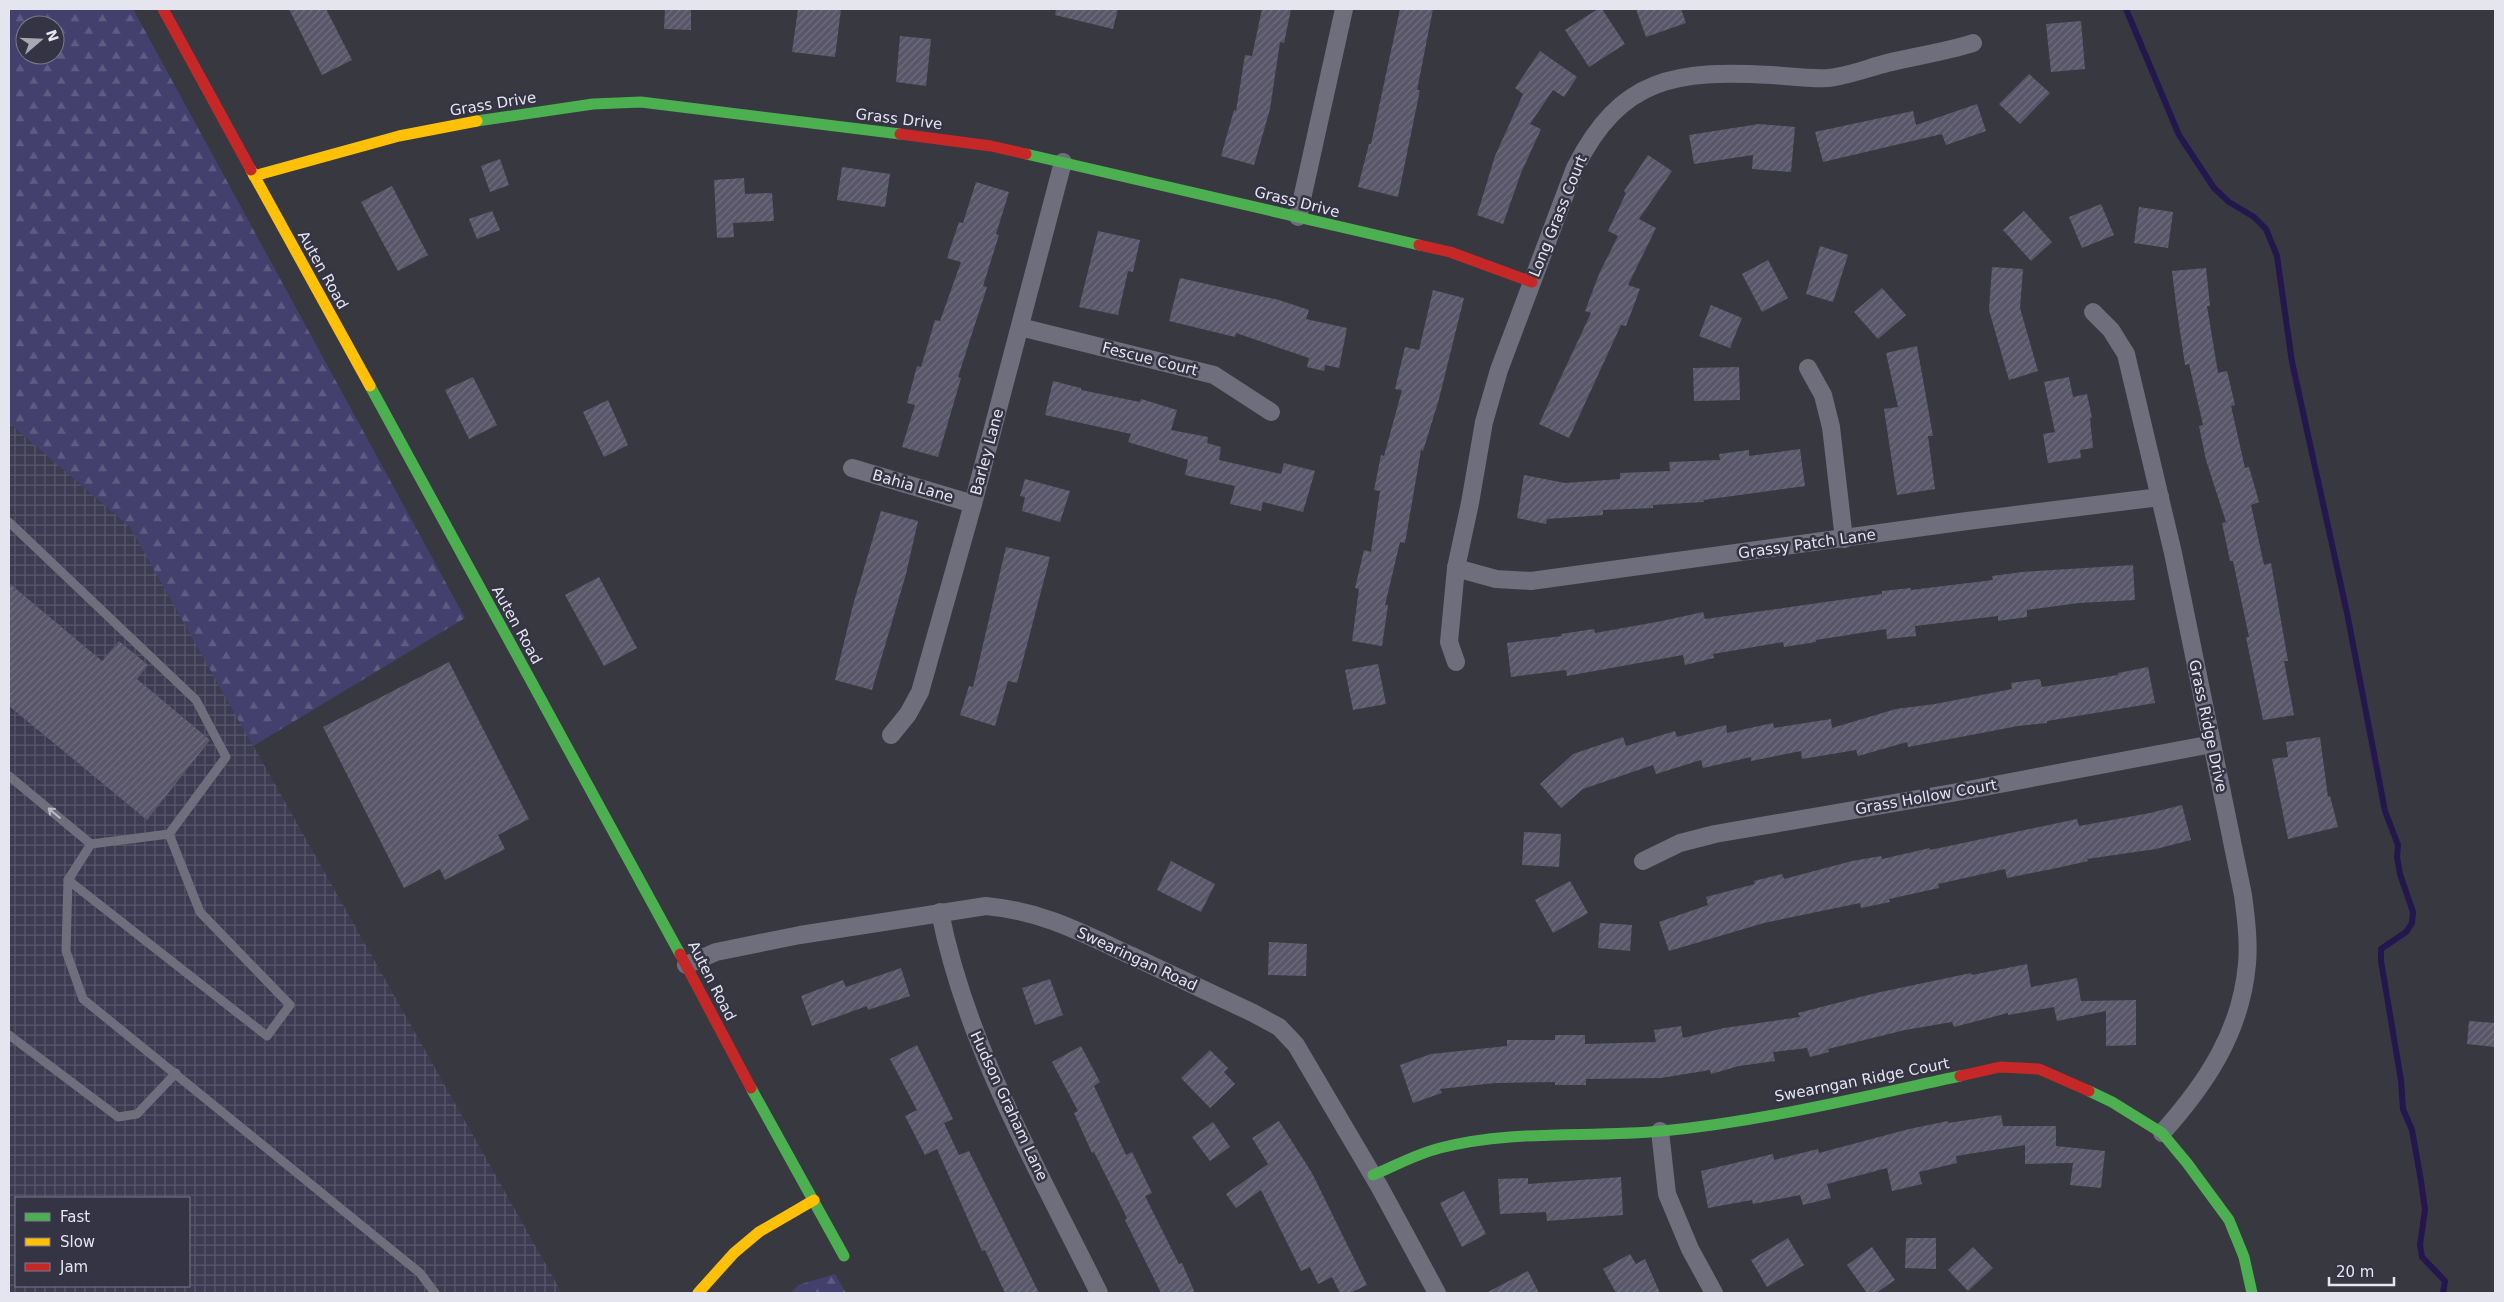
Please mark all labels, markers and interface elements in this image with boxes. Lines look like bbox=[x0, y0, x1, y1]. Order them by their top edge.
north arrow bbox=[15, 15, 65, 65]
text: N bbox=[43, 28, 62, 44]
street label: Grass Drive bbox=[448, 88, 538, 120]
street label: Grass Drive bbox=[855, 105, 943, 133]
street label: Long Grass Court bbox=[1525, 152, 1591, 279]
street label: Grass Drive bbox=[1252, 183, 1342, 221]
street label: Auten Road bbox=[294, 228, 352, 312]
street label: Fescue Court bbox=[1100, 338, 1200, 380]
street label: Barley Lane bbox=[967, 407, 1007, 497]
street label: Bahia Lane bbox=[870, 466, 956, 506]
street label: Grassy Patch Lane bbox=[1737, 525, 1877, 563]
street label: Auten Road bbox=[488, 583, 546, 667]
street label: Grass Ridge Drive bbox=[2185, 658, 2231, 794]
street label: Grass Hollow Court bbox=[1854, 776, 1998, 818]
one-way arrow bbox=[47, 807, 60, 819]
street label: Swearingan Road bbox=[1074, 923, 1200, 995]
street label: Auten Road bbox=[684, 938, 740, 1024]
street label: Hudson Graham Lane bbox=[966, 1028, 1052, 1184]
street label: Swearngan Ridge Court bbox=[1773, 1054, 1951, 1106]
legend bbox=[15, 1197, 190, 1287]
text: Fast bbox=[60, 1208, 90, 1226]
text: Slow bbox=[60, 1233, 95, 1251]
scale bar bbox=[2329, 1254, 2394, 1286]
text: Jam bbox=[59, 1258, 88, 1276]
text: 20 m bbox=[2336, 1263, 2374, 1281]

